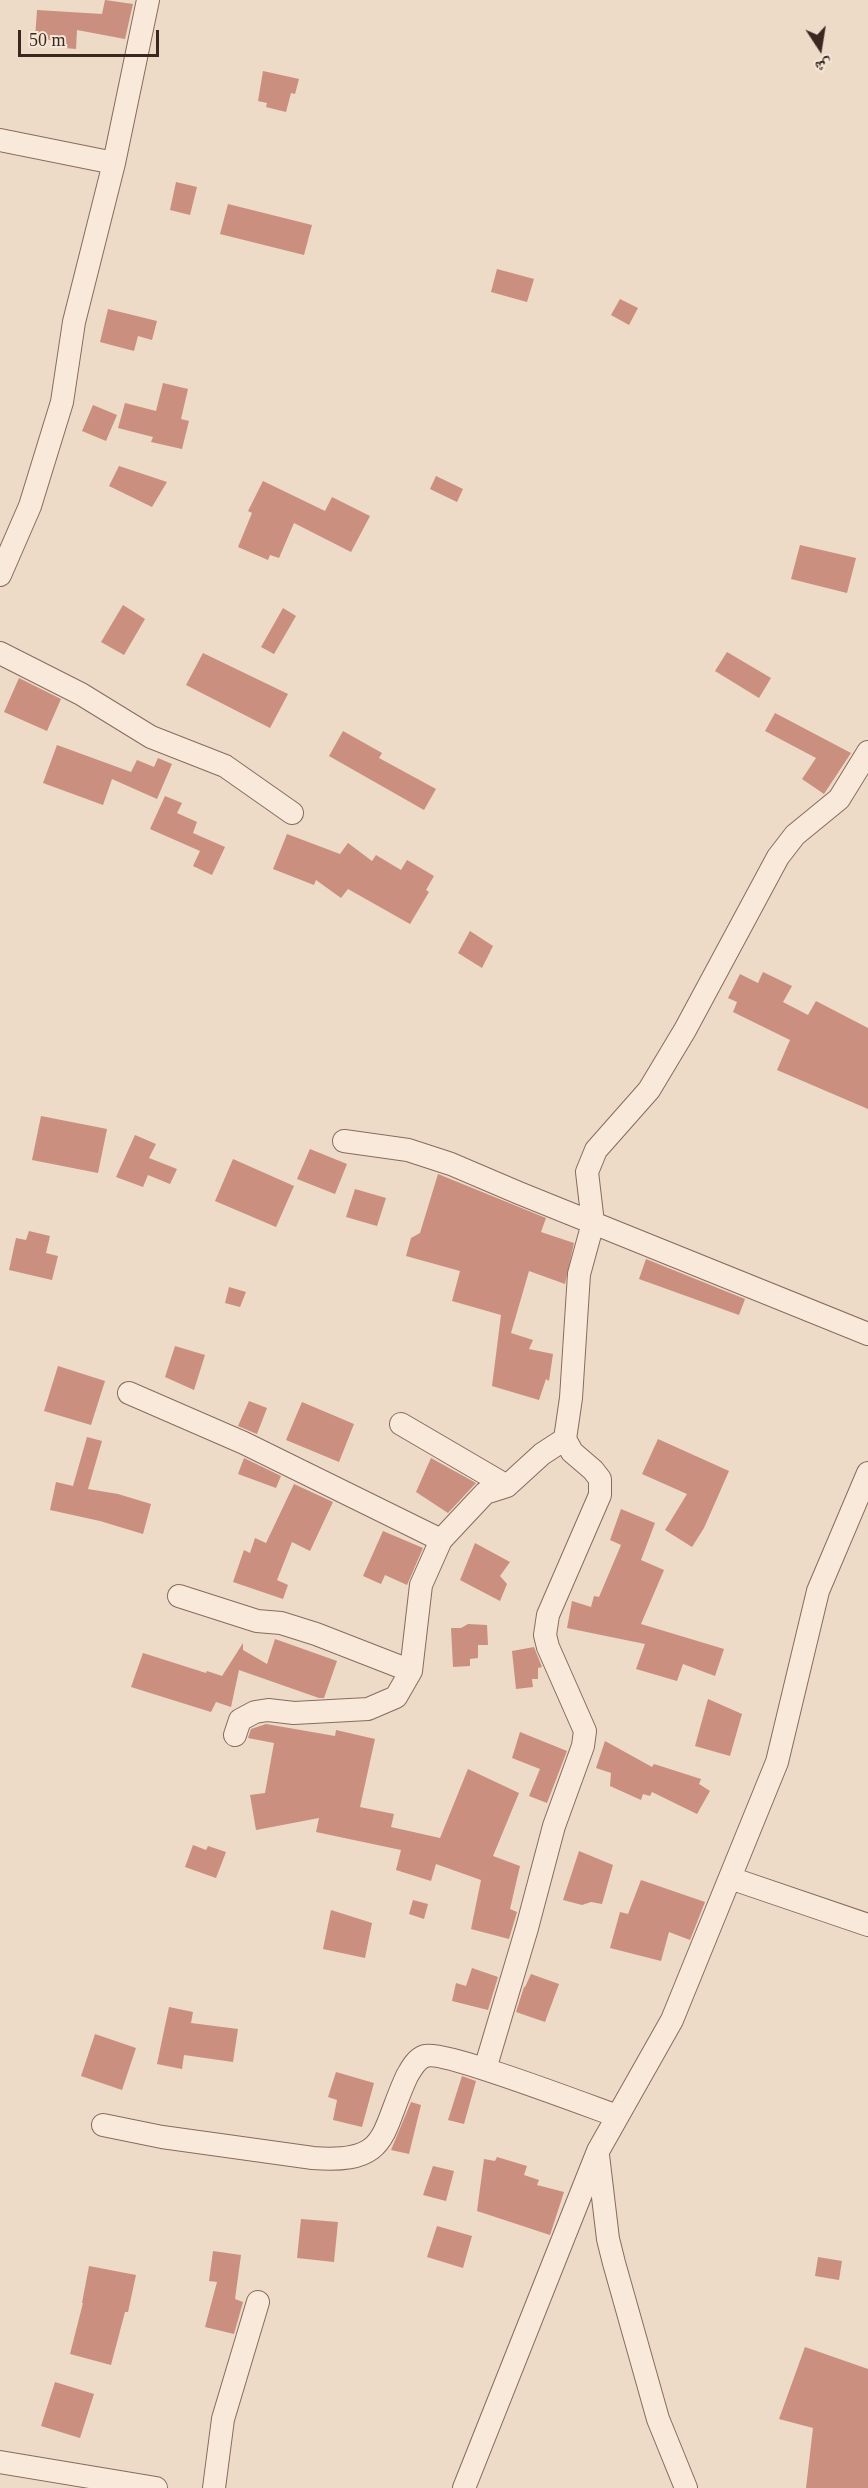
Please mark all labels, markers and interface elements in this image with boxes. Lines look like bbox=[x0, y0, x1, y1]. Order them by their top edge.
scale bar bbox=[21, 18, 162, 56]
north arrow bbox=[790, 18, 850, 78]
text: 50 m bbox=[29, 30, 66, 50]
text: ش bbox=[814, 56, 834, 76]

